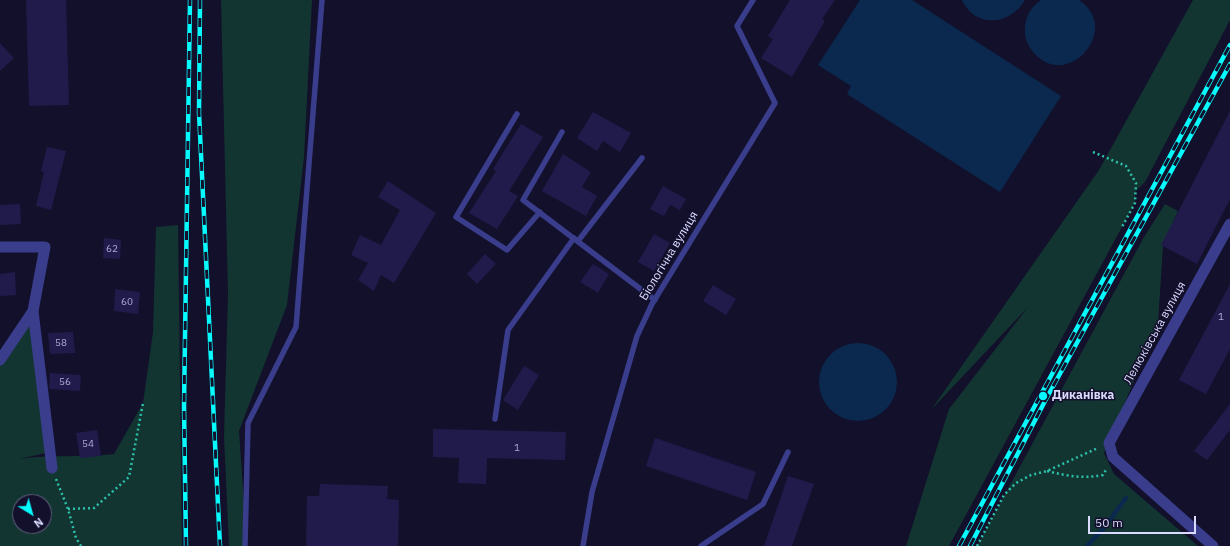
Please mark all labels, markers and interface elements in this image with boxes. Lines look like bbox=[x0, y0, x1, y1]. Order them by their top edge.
street label: Біологічна вулиця bbox=[637, 209, 701, 303]
house number: 62 bbox=[106, 243, 118, 255]
street label: Лелюківська вулиця bbox=[1121, 279, 1189, 387]
house number: 60 bbox=[121, 296, 133, 308]
house number: 1 bbox=[1218, 311, 1224, 323]
house number: 58 bbox=[55, 337, 67, 349]
house number: 56 bbox=[59, 376, 71, 388]
place label: Диканівка bbox=[1052, 389, 1114, 403]
marker: Диканівка bbox=[1037, 390, 1049, 402]
house number: 54 bbox=[82, 438, 94, 450]
house number: 1 bbox=[514, 442, 520, 454]
north arrow bbox=[12, 494, 52, 534]
scale bar bbox=[1090, 508, 1198, 534]
text: N bbox=[31, 515, 46, 531]
text: 50 m bbox=[1095, 515, 1123, 530]

